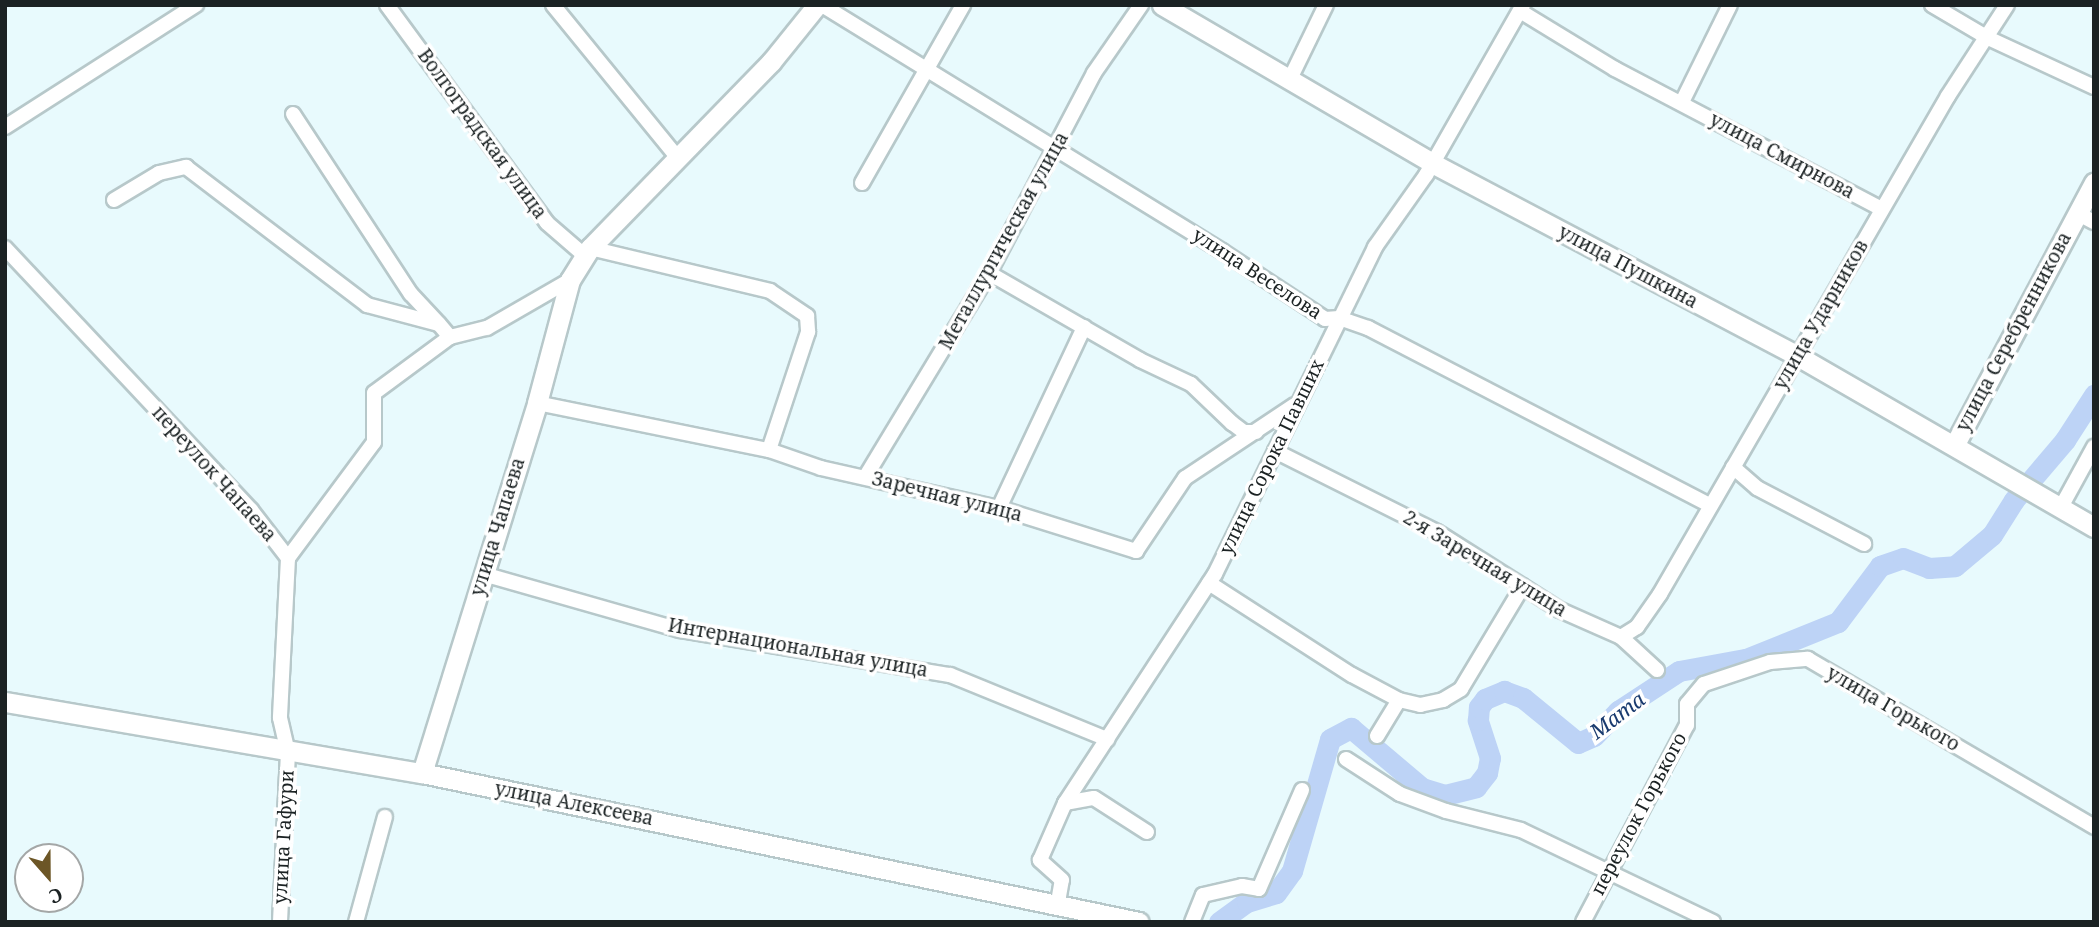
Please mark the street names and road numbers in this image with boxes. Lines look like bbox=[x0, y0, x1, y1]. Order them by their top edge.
street label: Волгоградская улица bbox=[413, 45, 551, 223]
street label: улица Смирнова bbox=[1706, 108, 1858, 204]
street label: Металлургическая улица bbox=[935, 128, 1073, 354]
street label: улица Пушкина bbox=[1554, 221, 1702, 313]
street label: улица Веселова bbox=[1188, 224, 1326, 324]
street label: улица Серебренникова bbox=[1952, 228, 2076, 436]
street label: улица Ударников bbox=[1769, 236, 1873, 394]
street label: улица Сорока Павших bbox=[1215, 356, 1329, 558]
street label: переулок Чапаева bbox=[147, 401, 281, 547]
street label: улица Чапаева bbox=[466, 455, 530, 599]
street label: Заречная улица bbox=[869, 467, 1025, 527]
street label: 2-я Заречная улица bbox=[1399, 506, 1571, 622]
street label: Интернациональная улица bbox=[666, 614, 930, 682]
street label: улица Горького bbox=[1822, 662, 1964, 756]
street label: переулок Горького bbox=[1586, 729, 1692, 899]
street label: улица Гафури bbox=[269, 769, 299, 905]
street label: улица Алексеева bbox=[493, 777, 655, 831]

